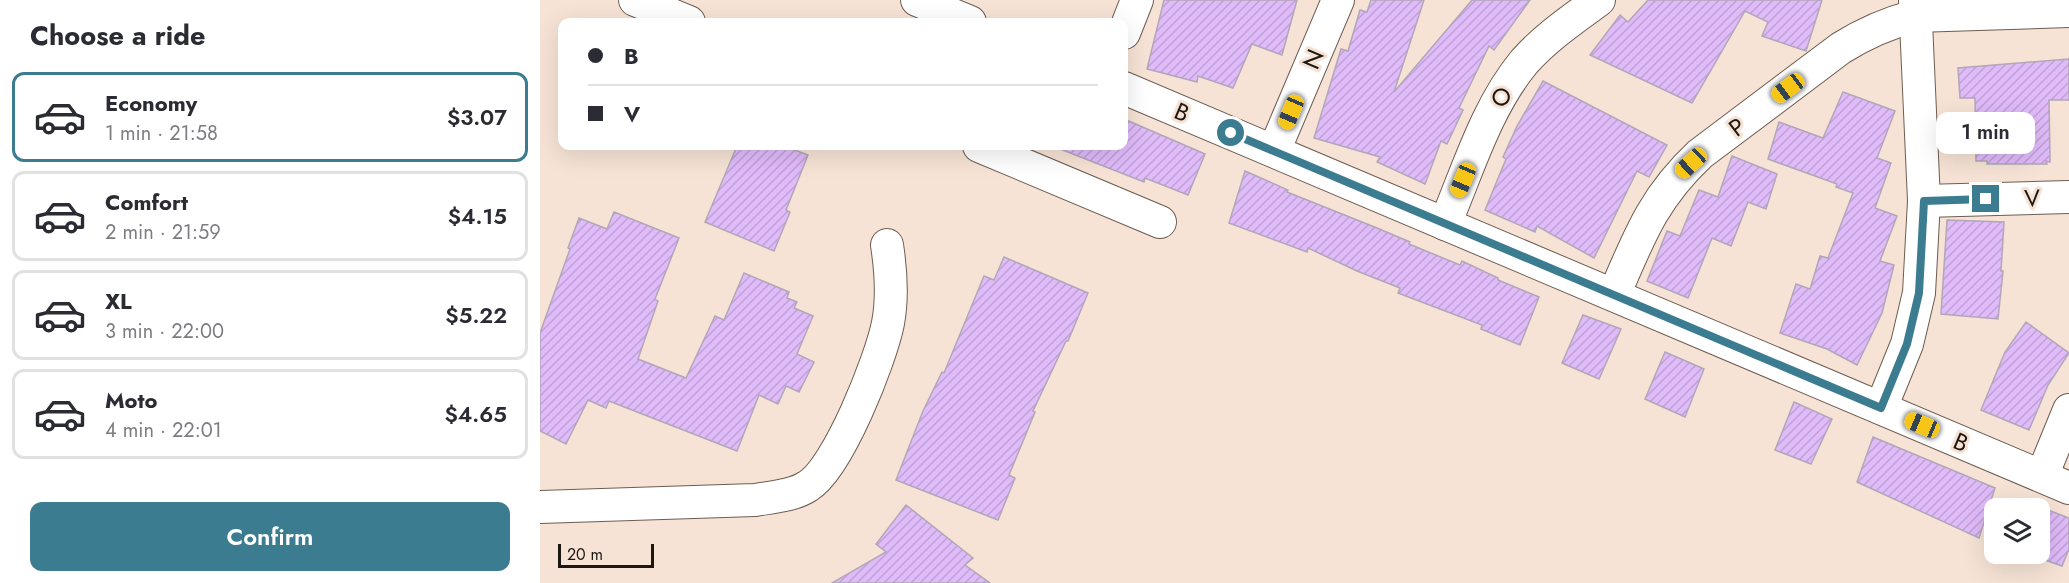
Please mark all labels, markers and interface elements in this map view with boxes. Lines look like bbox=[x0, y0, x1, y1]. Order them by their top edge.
text: Choose a ride bbox=[30, 16, 205, 55]
text: B bbox=[624, 40, 639, 72]
street label: N bbox=[1293, 44, 1333, 74]
car bbox=[1768, 70, 1808, 106]
street label: O bbox=[1481, 80, 1521, 114]
text: Economy bbox=[105, 87, 197, 119]
icon: car bbox=[33, 90, 87, 144]
car bbox=[1276, 92, 1306, 132]
street label: B bbox=[1169, 93, 1195, 131]
text: V bbox=[624, 98, 640, 130]
text: $3.07 bbox=[447, 101, 507, 133]
street label: P bbox=[1721, 109, 1753, 145]
callout: 1 min bbox=[1936, 112, 2036, 154]
text: 1 min bbox=[1961, 118, 2010, 147]
text: 1 min · 21:58 bbox=[105, 119, 218, 148]
route start bbox=[1217, 119, 1244, 146]
car bbox=[1672, 144, 1710, 182]
car bbox=[1448, 160, 1478, 200]
street label: V bbox=[2023, 180, 2041, 216]
route end bbox=[1972, 185, 1999, 212]
text: Comfort bbox=[105, 186, 188, 218]
icon: car bbox=[33, 189, 87, 243]
text: $4.15 bbox=[448, 200, 507, 232]
text: 2 min · 21:59 bbox=[105, 218, 221, 247]
text: XL bbox=[105, 285, 132, 317]
icon: car bbox=[33, 288, 87, 342]
text: $5.22 bbox=[445, 299, 507, 331]
text: 3 min · 22:00 bbox=[105, 317, 224, 346]
text: Moto bbox=[105, 384, 158, 416]
icon: car bbox=[33, 387, 87, 441]
text: $4.65 bbox=[444, 398, 507, 430]
car bbox=[1902, 410, 1942, 440]
text: 4 min · 22:01 bbox=[105, 416, 222, 445]
street label: B bbox=[1948, 423, 1974, 461]
map controls bbox=[1984, 498, 2050, 564]
button: layers bbox=[1984, 498, 2050, 564]
button: Confirm bbox=[30, 502, 510, 571]
scale bar bbox=[558, 541, 654, 568]
text: 20 m bbox=[567, 543, 603, 566]

